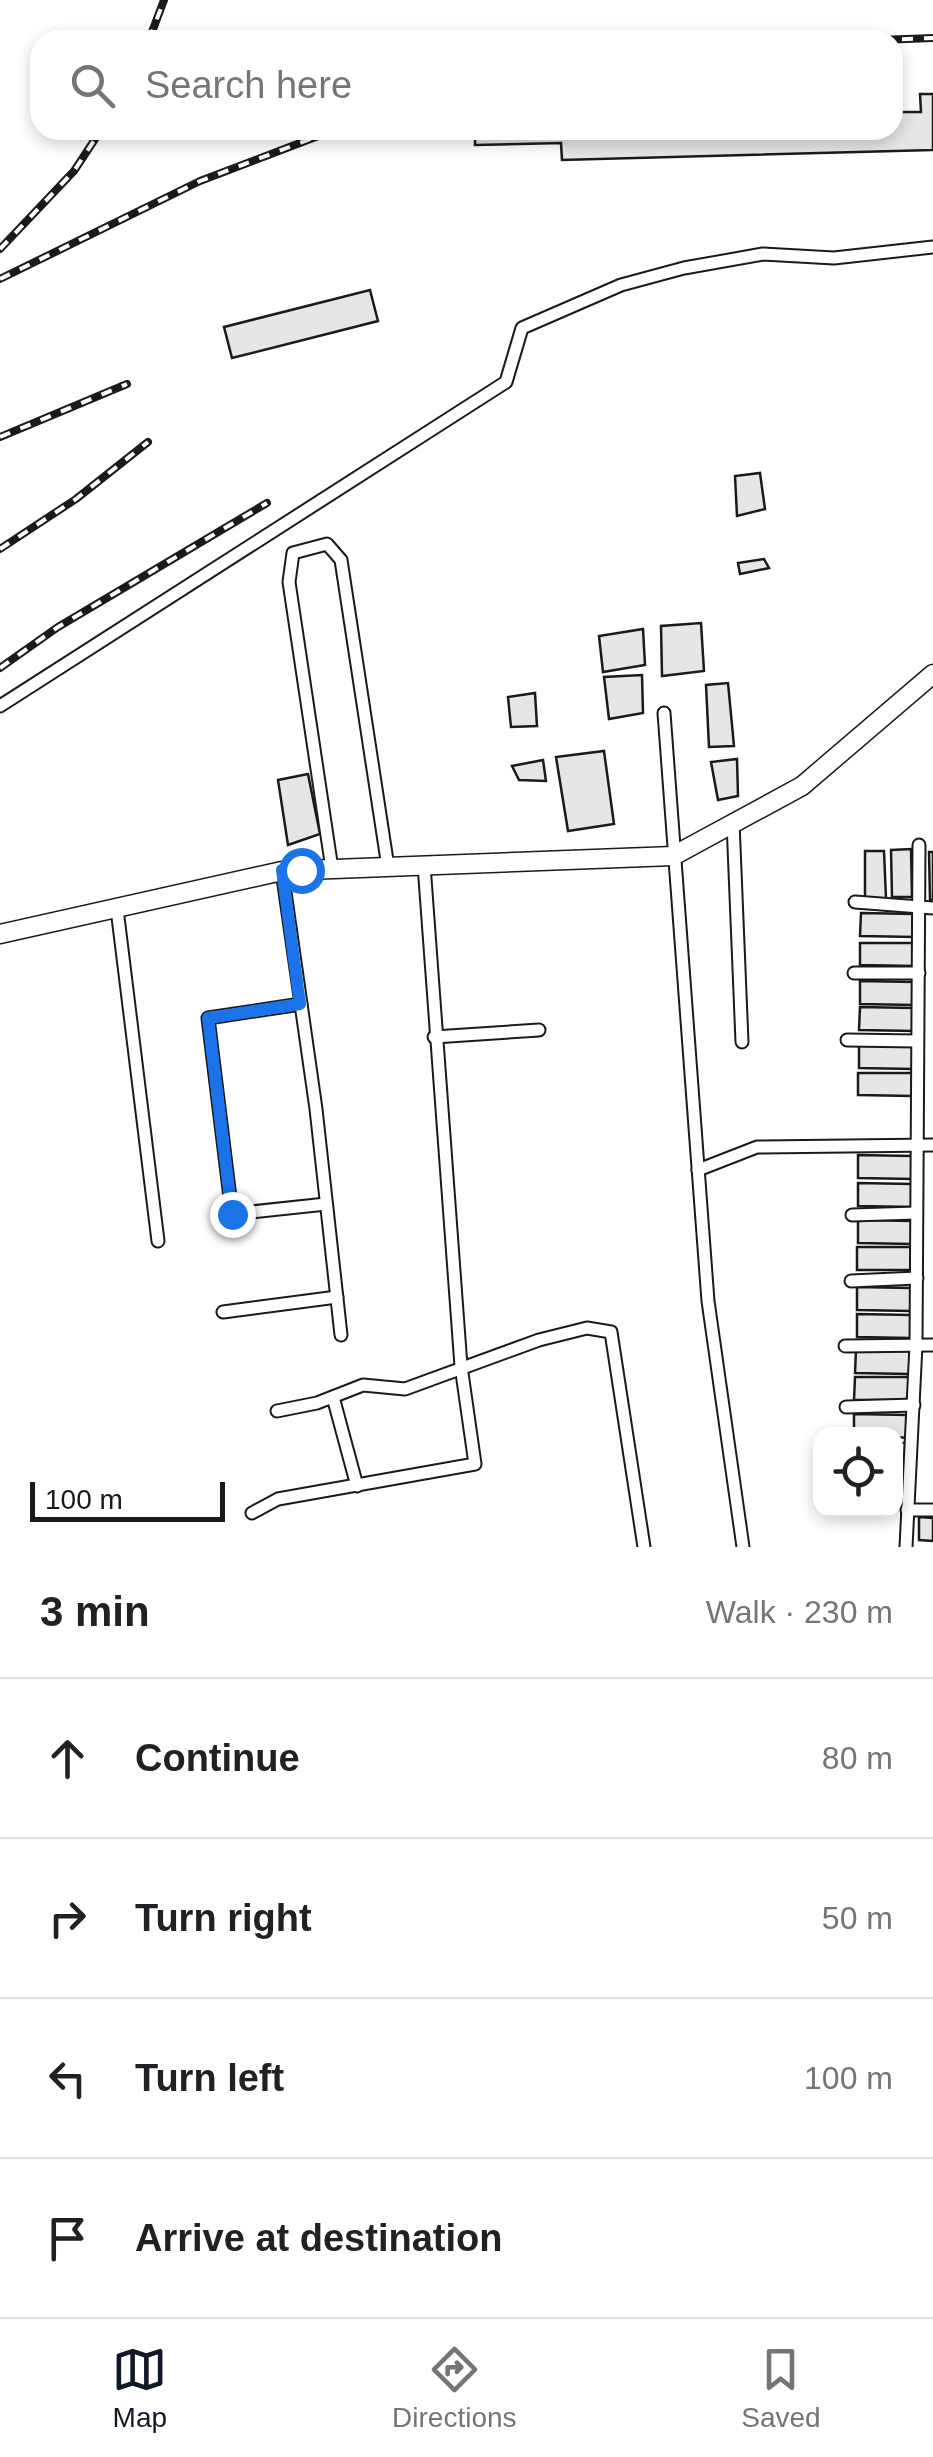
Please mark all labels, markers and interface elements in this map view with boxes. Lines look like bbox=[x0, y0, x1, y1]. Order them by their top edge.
search box bbox=[30, 30, 903, 140]
icon: search bbox=[65, 58, 120, 113]
text: Search here bbox=[145, 64, 352, 106]
route start bbox=[279, 848, 325, 894]
route end bbox=[210, 1192, 256, 1238]
map controls bbox=[813, 1427, 903, 1517]
button: locate bbox=[813, 1427, 903, 1517]
scale bar bbox=[30, 1477, 225, 1522]
text: 100 m bbox=[45, 1484, 123, 1515]
text: 3 min bbox=[40, 1588, 150, 1635]
text: Walk · 230 m bbox=[706, 1594, 893, 1630]
icon: ahead bbox=[40, 1731, 95, 1786]
text: Continue bbox=[135, 1737, 300, 1779]
text: 80 m bbox=[822, 1740, 893, 1776]
icon: right bbox=[40, 1891, 95, 1946]
text: Turn right bbox=[135, 1897, 312, 1939]
text: 50 m bbox=[822, 1900, 893, 1936]
icon: left bbox=[40, 2051, 95, 2106]
text: Turn left bbox=[135, 2057, 284, 2099]
text: 100 m bbox=[804, 2060, 893, 2096]
icon: arrive bbox=[40, 2211, 95, 2266]
text: Arrive at destination bbox=[135, 2217, 502, 2259]
tab: Map bbox=[112, 2342, 167, 2434]
tab: Directions bbox=[392, 2342, 517, 2434]
tab: Saved bbox=[741, 2342, 821, 2434]

